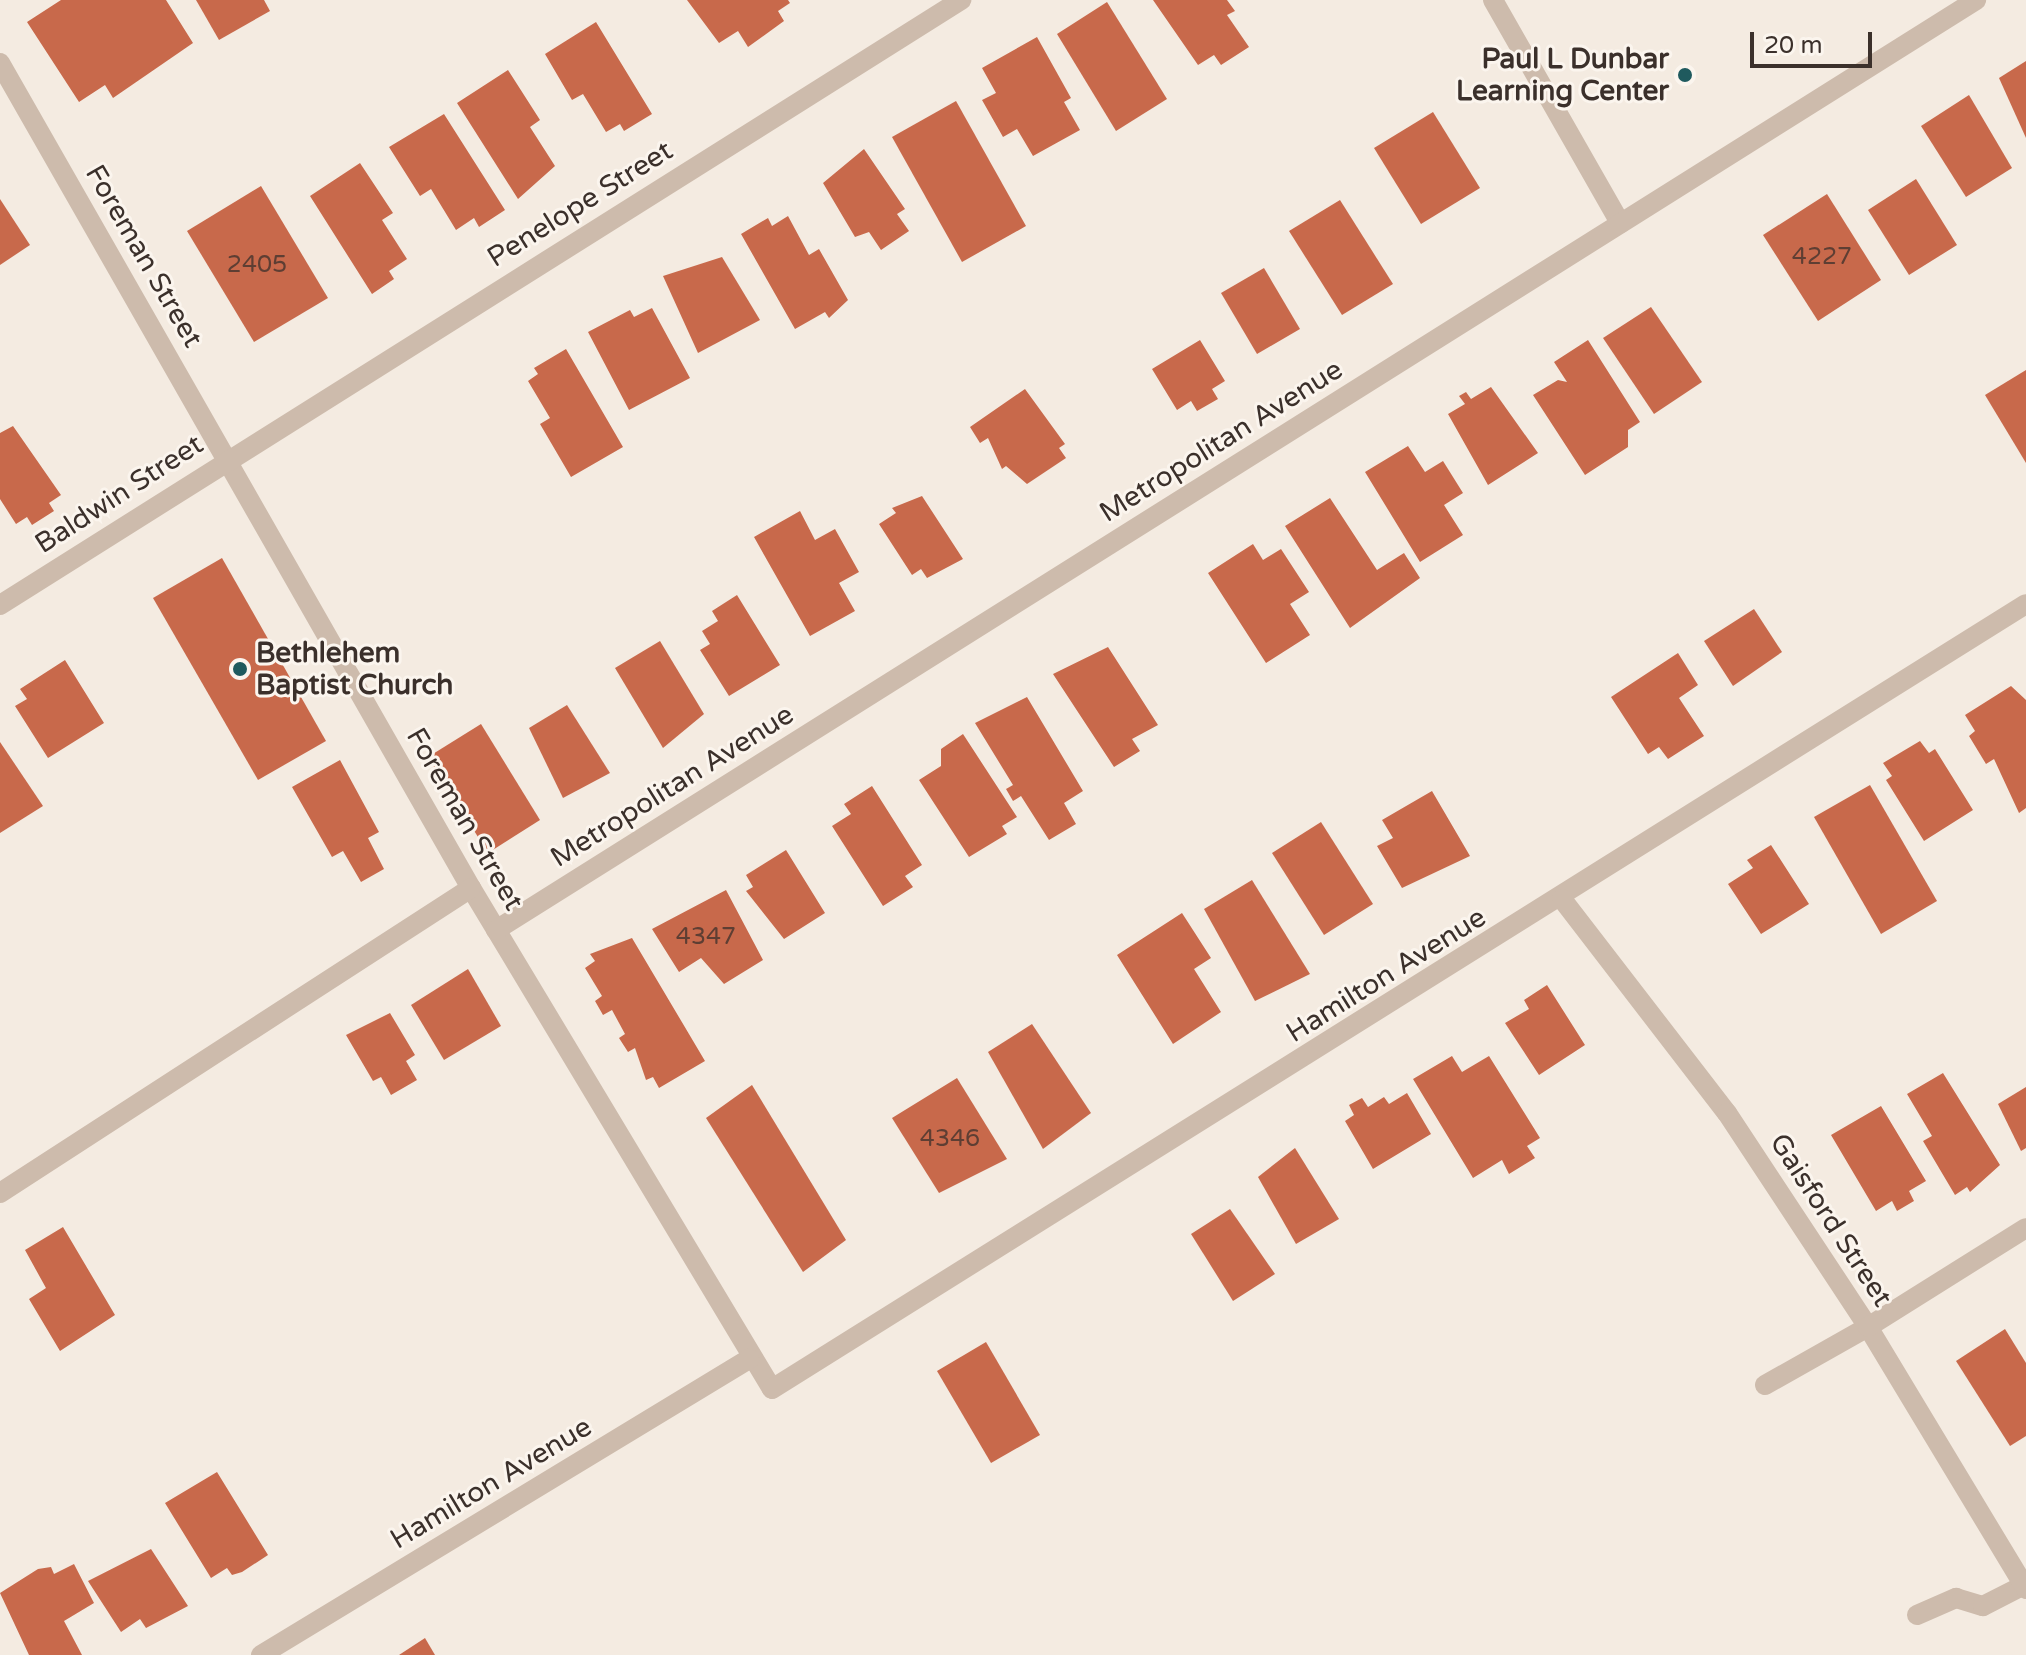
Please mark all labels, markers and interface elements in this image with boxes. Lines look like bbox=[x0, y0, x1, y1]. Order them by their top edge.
scale bar bbox=[1754, 16, 1876, 66]
text: 20 m bbox=[1764, 31, 1822, 60]
place label: Paul L Dunbar Learning Center bbox=[1456, 42, 1669, 108]
marker: Paul L Dunbar Learning Center bbox=[1676, 66, 1694, 84]
street label: Penelope Street bbox=[481, 134, 679, 274]
street label: Foreman Street bbox=[78, 159, 210, 353]
house number: 4227 bbox=[1792, 243, 1852, 271]
house number: 2405 bbox=[227, 251, 287, 279]
street label: Metropolitan Avenue bbox=[1093, 353, 1349, 529]
street label: Baldwin Street bbox=[29, 427, 209, 561]
place label: Bethlehem Baptist Church bbox=[256, 636, 453, 702]
marker: Bethlehem Baptist Church bbox=[231, 660, 249, 678]
street label: Metropolitan Avenue bbox=[544, 698, 800, 874]
street label: Foreman Street bbox=[399, 722, 531, 916]
street label: Hamilton Avenue bbox=[1280, 900, 1492, 1050]
house number: 4347 bbox=[676, 923, 736, 951]
house number: 4346 bbox=[920, 1125, 980, 1153]
street label: Gaisford Street bbox=[1763, 1127, 1899, 1313]
street label: Hamilton Avenue bbox=[384, 1410, 598, 1556]

